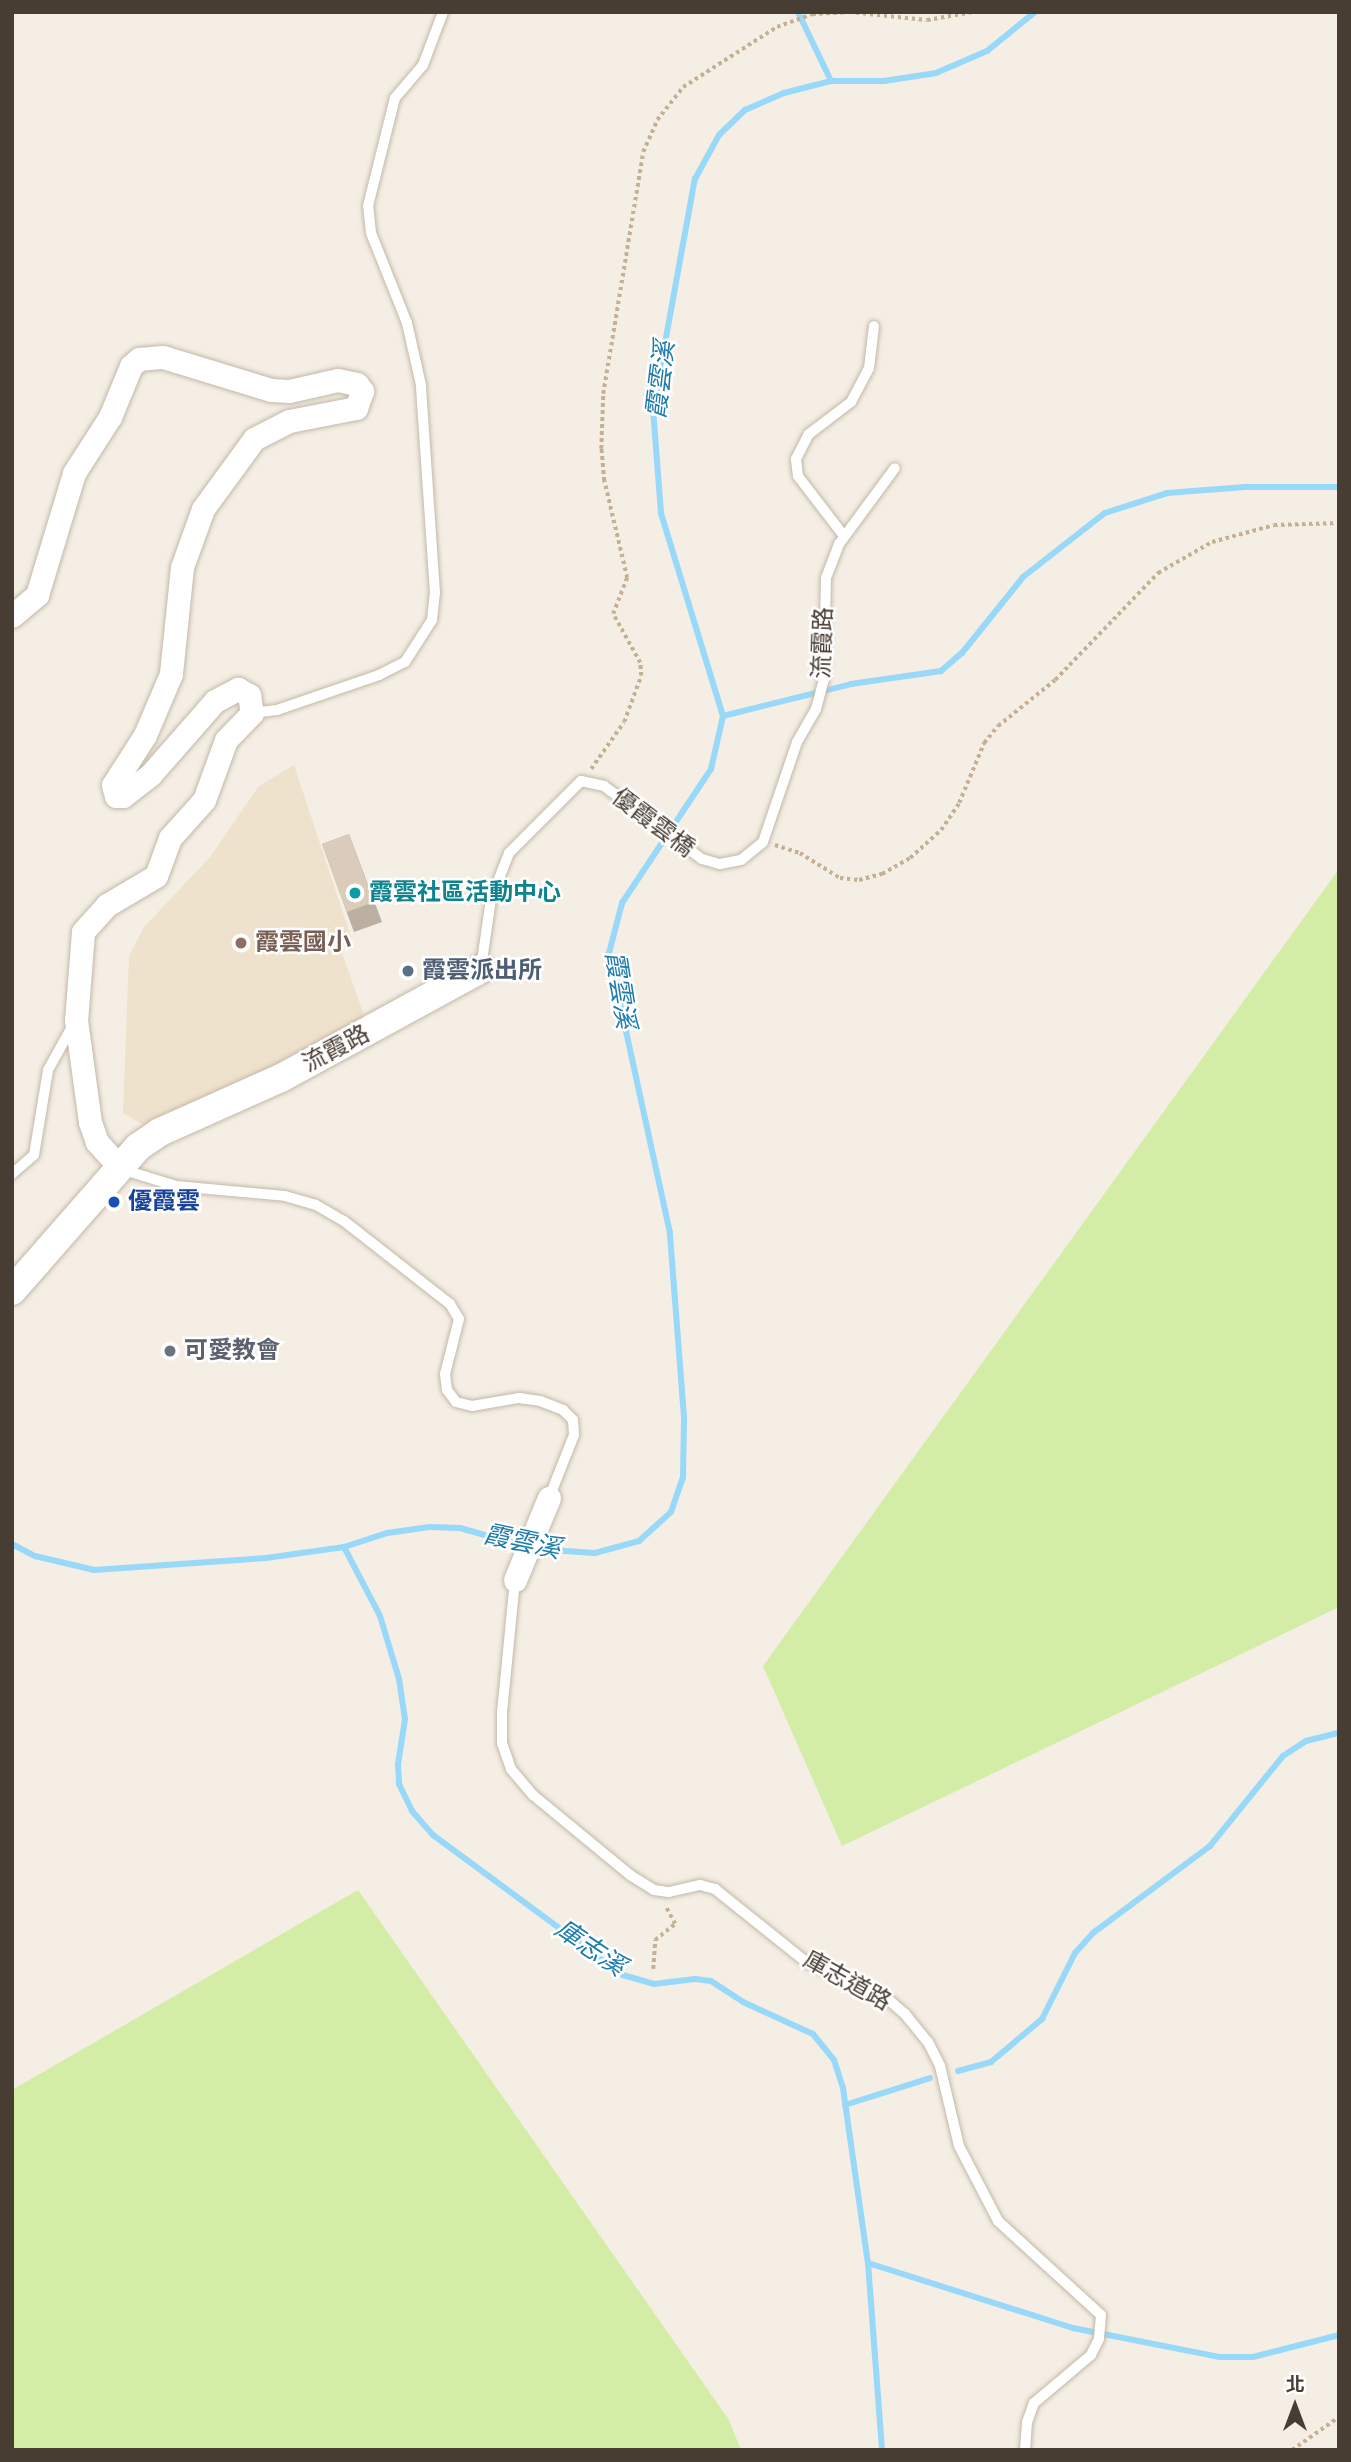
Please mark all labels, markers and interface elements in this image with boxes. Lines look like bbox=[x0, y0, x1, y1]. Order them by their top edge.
water label: 霞雲溪 bbox=[641, 339, 681, 421]
street label: 流霞路 bbox=[807, 607, 839, 679]
street label: 優霞雲橋 bbox=[606, 783, 700, 863]
place label: 霞雲社區活動中心 bbox=[369, 879, 561, 907]
marker: 霞雲社區活動中心 bbox=[347, 885, 363, 901]
place label: 霞雲國小 bbox=[255, 929, 351, 957]
marker: 霞雲國小 bbox=[233, 935, 249, 951]
water label: 霞雲溪 bbox=[598, 949, 642, 1031]
place label: 霞雲派出所 bbox=[422, 957, 542, 985]
marker: 霞雲派出所 bbox=[400, 963, 416, 979]
street label: 流霞路 bbox=[297, 1019, 375, 1079]
place label: 優霞雲 bbox=[128, 1188, 200, 1216]
marker: 優霞雲 bbox=[106, 1194, 122, 1210]
place label: 可愛教會 bbox=[184, 1337, 280, 1365]
marker: 可愛教會 bbox=[162, 1343, 178, 1359]
water label: 霞雲溪 bbox=[481, 1519, 563, 1565]
water label: 庫志溪 bbox=[549, 1913, 631, 1983]
street label: 庫志道路 bbox=[798, 1945, 896, 2017]
north arrow bbox=[1260, 2371, 1330, 2441]
text: 北 bbox=[1285, 2374, 1305, 2396]

